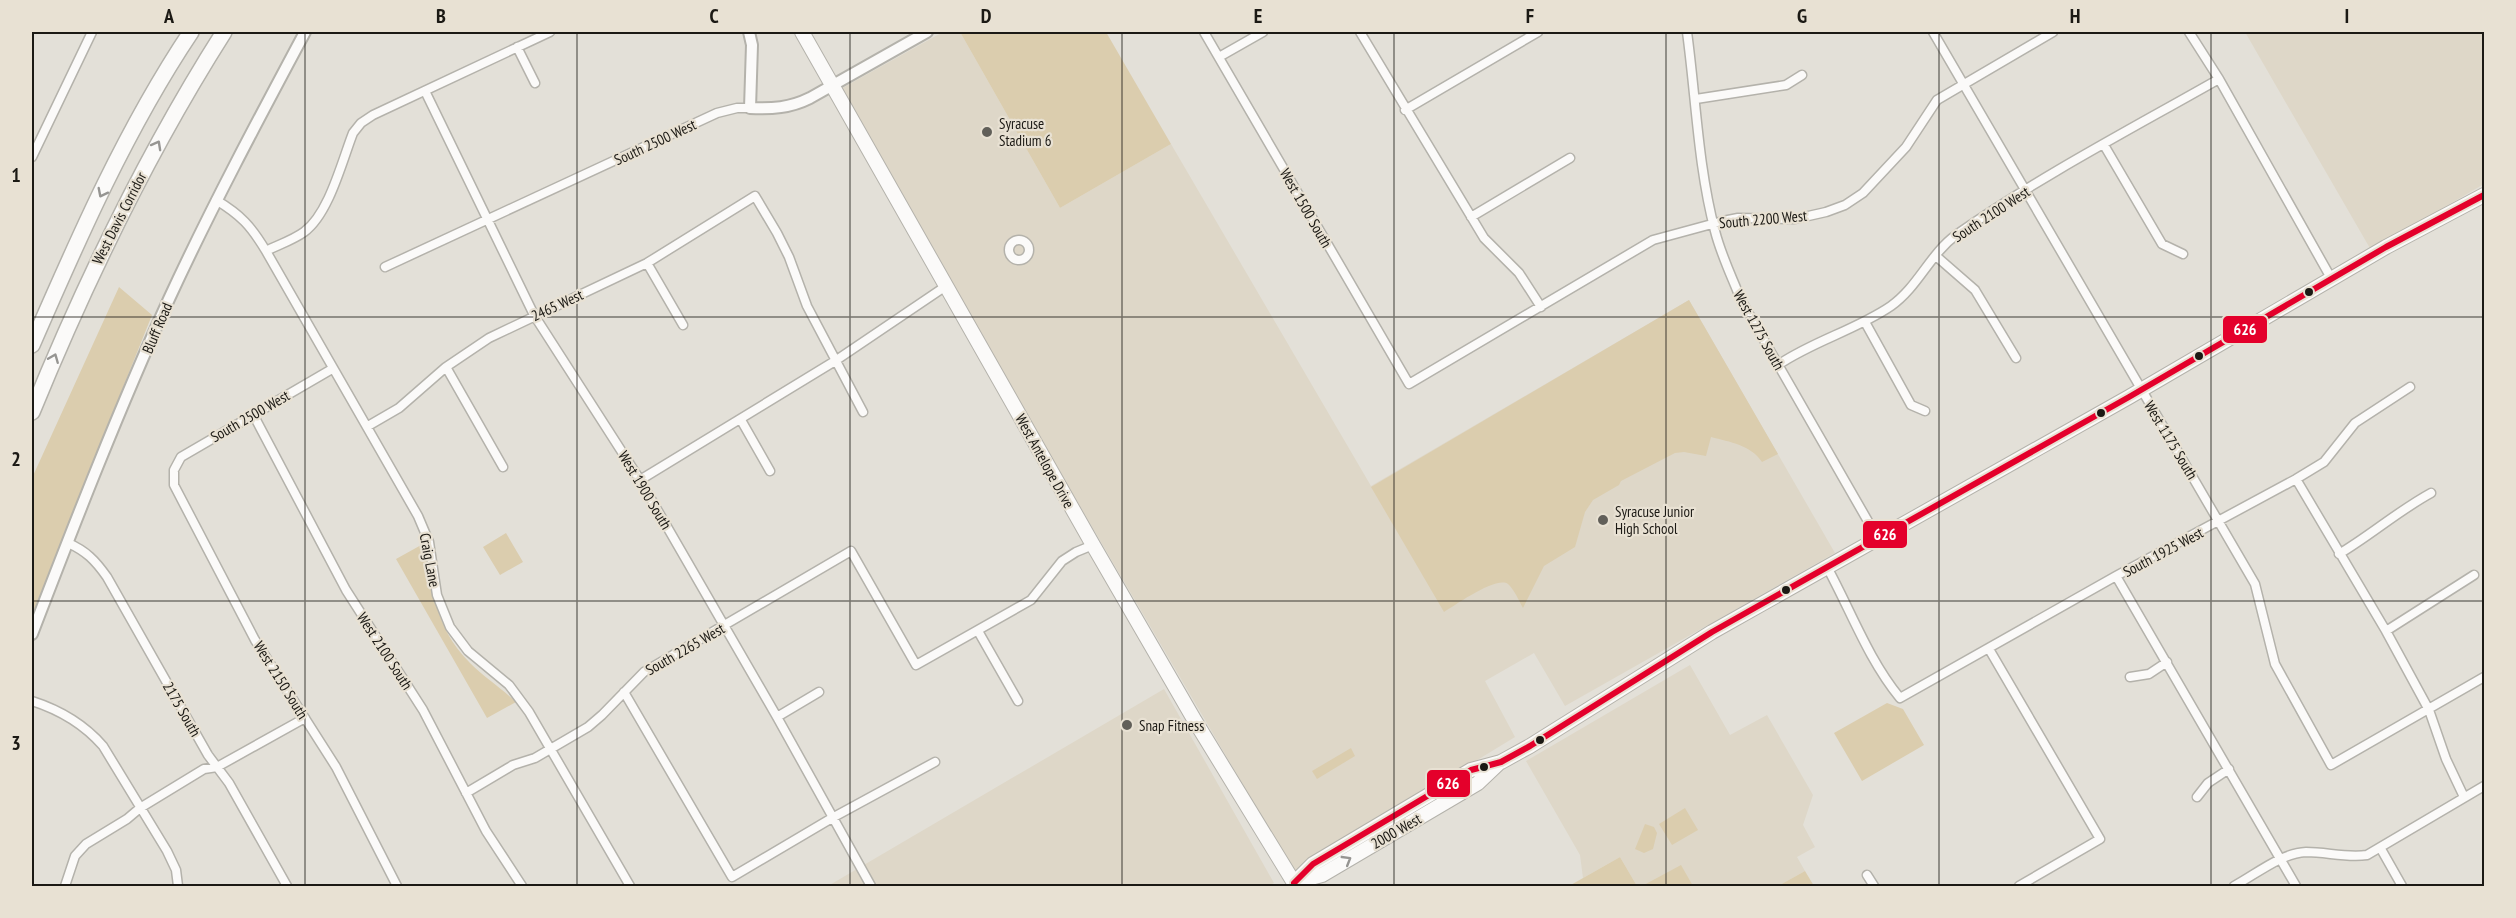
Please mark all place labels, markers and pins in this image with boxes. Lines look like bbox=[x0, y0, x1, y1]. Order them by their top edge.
place label: Syracuse Stadium 6 bbox=[999, 114, 1052, 150]
marker: Syracuse Stadium 6 bbox=[980, 125, 994, 139]
unlabelled marker bbox=[2303, 286, 2315, 298]
unlabelled marker bbox=[2193, 350, 2205, 362]
unlabelled marker bbox=[2095, 407, 2107, 419]
place label: Syracuse Junior High School bbox=[1615, 502, 1695, 538]
marker: Syracuse Junior High School bbox=[1596, 513, 1610, 527]
unlabelled marker bbox=[1780, 584, 1792, 596]
place label: Snap Fitness bbox=[1139, 716, 1204, 735]
marker: Snap Fitness bbox=[1120, 718, 1134, 732]
unlabelled marker bbox=[1534, 734, 1546, 746]
unlabelled marker bbox=[1478, 761, 1490, 773]

